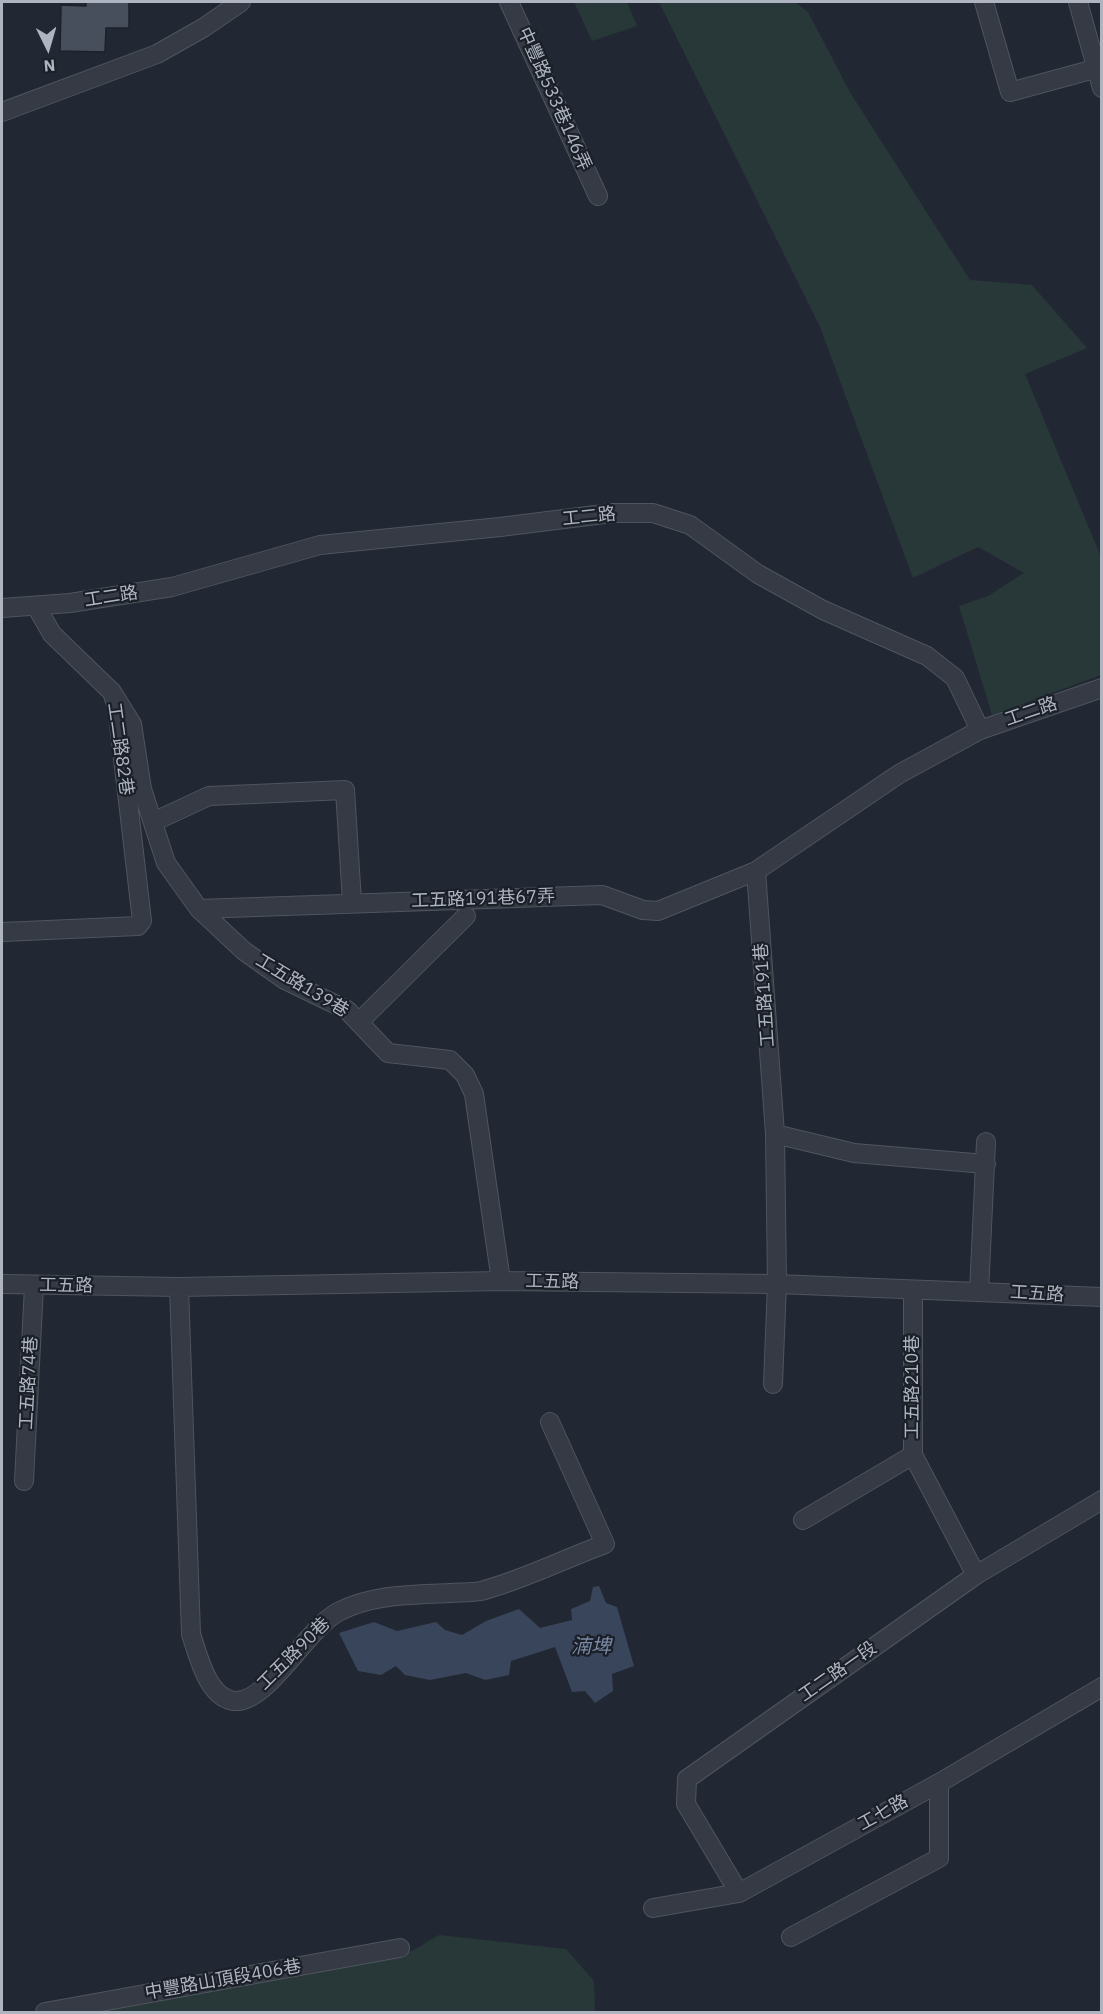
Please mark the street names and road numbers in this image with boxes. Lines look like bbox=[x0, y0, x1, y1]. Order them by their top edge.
street label: 中豐路533巷146弄 bbox=[513, 24, 595, 174]
street label: 工二路 bbox=[561, 503, 617, 531]
street label: 工二路 bbox=[83, 582, 139, 612]
street label: 工二路 bbox=[1002, 693, 1060, 731]
street label: 工二路82巷 bbox=[103, 701, 137, 797]
street label: 工五路191巷67弄 bbox=[411, 886, 555, 912]
street label: 工五路191巷 bbox=[751, 942, 779, 1048]
street label: 工五路139巷 bbox=[252, 950, 352, 1022]
street label: 工五路 bbox=[525, 1271, 579, 1293]
street label: 工五路 bbox=[39, 1275, 93, 1297]
street label: 工五路 bbox=[1009, 1282, 1065, 1306]
street label: 工五路210巷 bbox=[902, 1335, 924, 1439]
street label: 工五路74巷 bbox=[16, 1336, 42, 1430]
street label: 工五路90巷 bbox=[253, 1613, 335, 1695]
street label: 工二路一段 bbox=[795, 1637, 881, 1707]
street label: 工七路 bbox=[854, 1790, 912, 1836]
street label: 中豐路山頂段406巷 bbox=[143, 1956, 303, 2004]

